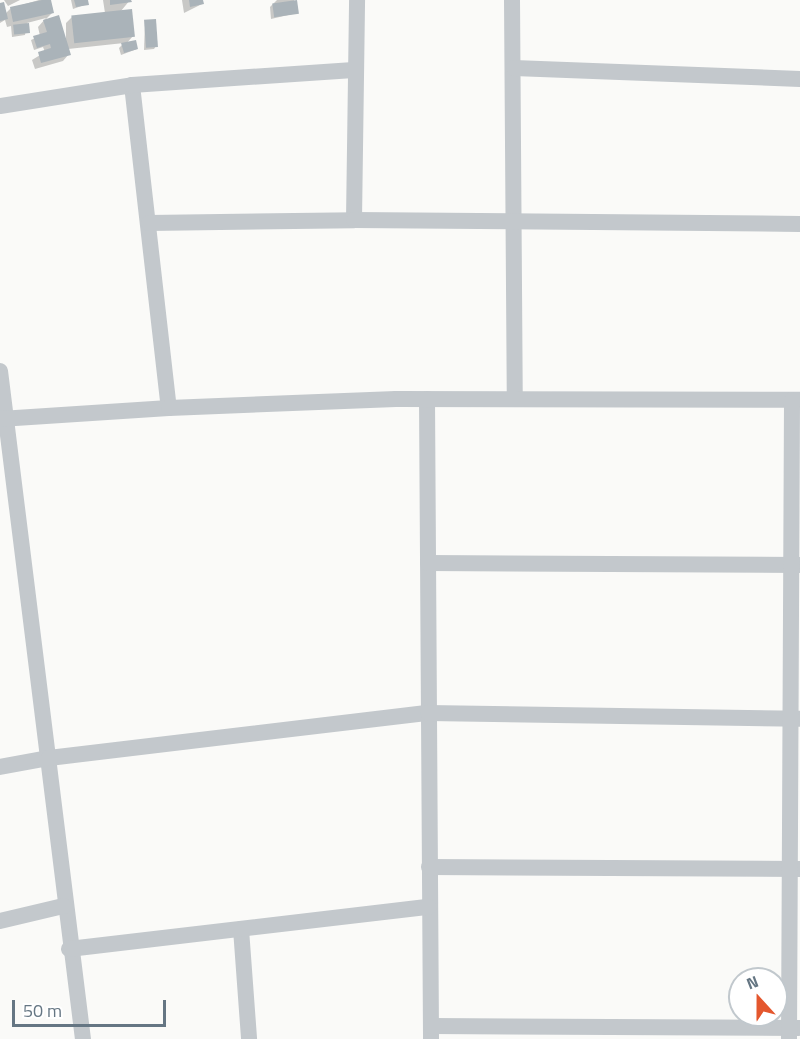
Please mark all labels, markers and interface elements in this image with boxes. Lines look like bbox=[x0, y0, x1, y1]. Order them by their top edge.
north arrow bbox=[728, 967, 788, 1027]
text: N bbox=[743, 969, 762, 995]
scale bar bbox=[15, 988, 170, 1026]
text: 50 m bbox=[23, 997, 62, 1024]

